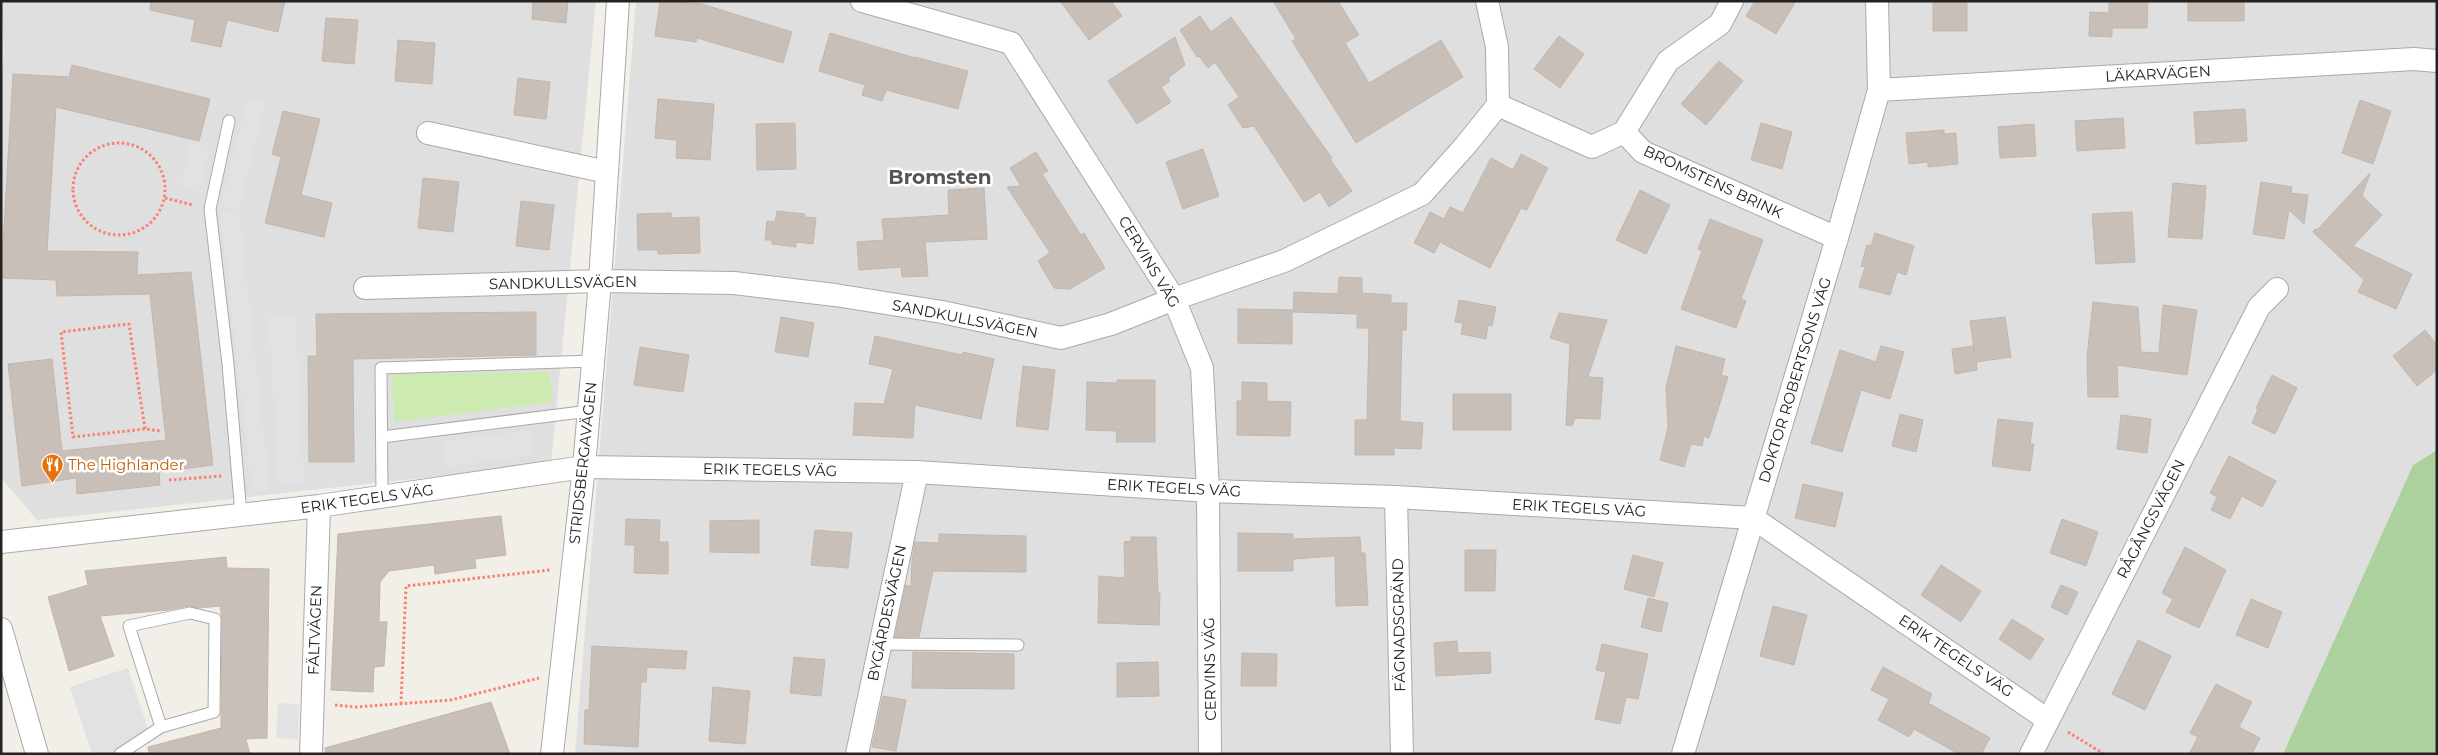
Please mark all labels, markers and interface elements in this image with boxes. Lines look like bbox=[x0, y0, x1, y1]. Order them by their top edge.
street label: LÄKARVÄGEN bbox=[2105, 61, 2211, 86]
street label: BROMSTENS BRINK bbox=[1640, 141, 1786, 222]
district label: Bromsten bbox=[888, 165, 992, 189]
street label: CERVINS VÄG bbox=[1115, 212, 1184, 311]
street label: SANDKULLSVÄGEN bbox=[489, 272, 637, 293]
street label: DOKTOR ROBERTSONS VÄG bbox=[1754, 275, 1835, 485]
street label: SANDKULLSVÄGEN bbox=[891, 295, 1040, 342]
street label: STRIDSBERGAVÄGEN bbox=[565, 381, 600, 545]
restaurant icon: The Highlander bbox=[40, 453, 64, 484]
place label: The Highlander bbox=[68, 455, 185, 474]
street label: RÅGÅNGSVÄGEN bbox=[2112, 456, 2189, 582]
street label: ERIK TEGELS VÄG bbox=[703, 459, 837, 480]
street label: ERIK TEGELS VÄG bbox=[1106, 475, 1242, 501]
street label: ERIK TEGELS VÄG bbox=[299, 480, 435, 517]
street label: ERIK TEGELS VÄG bbox=[1511, 495, 1647, 521]
street label: BYGÄRDESVÄGEN bbox=[863, 543, 910, 683]
street label: FÄGNADSGRÄND bbox=[1388, 558, 1409, 692]
street label: FÄLTVÄGEN bbox=[303, 585, 326, 675]
street label: ERIK TEGELS VÄG bbox=[1895, 610, 2017, 701]
street label: CERVINS VÄG bbox=[1199, 617, 1220, 721]

